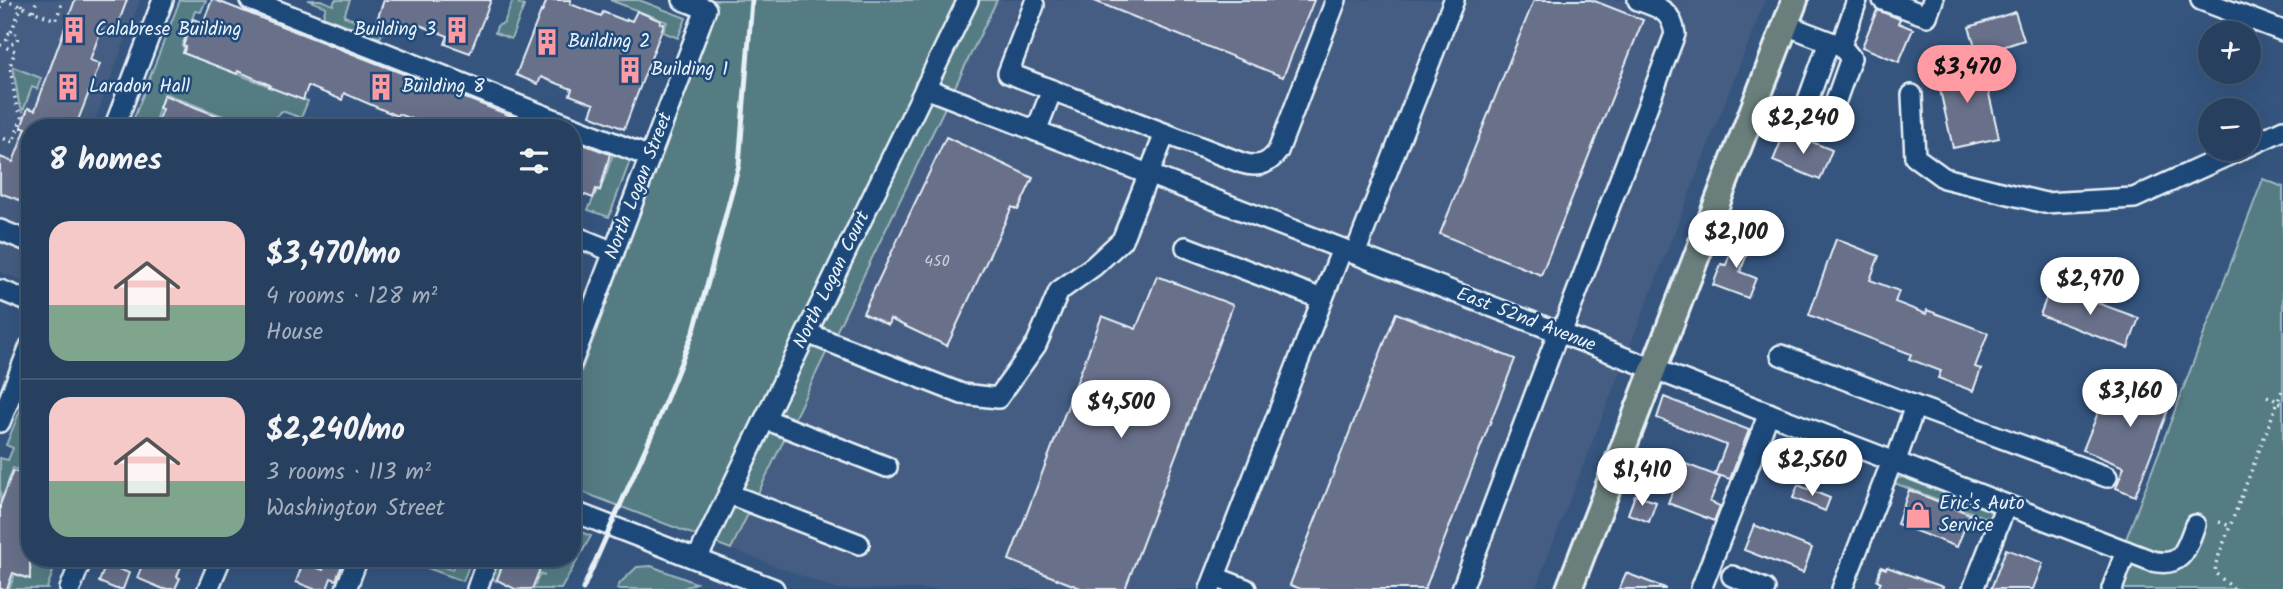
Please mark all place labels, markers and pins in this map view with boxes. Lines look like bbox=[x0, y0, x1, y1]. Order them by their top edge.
building icon: Calabrese Building bbox=[59, 15, 89, 45]
place label: Calabrese Building bbox=[95, 15, 242, 45]
place label: Building 3 bbox=[354, 15, 436, 45]
building icon: Building 3 bbox=[442, 15, 472, 45]
building icon: Building 2 bbox=[532, 27, 562, 57]
place label: Building 2 bbox=[568, 27, 650, 57]
pin: $3,470 bbox=[1910, 46, 2024, 105]
building icon: Building 1 bbox=[615, 55, 645, 85]
place label: Building 1 bbox=[651, 55, 728, 85]
building icon: Laradon Hall bbox=[53, 72, 83, 102]
place label: Laradon Hall bbox=[89, 72, 191, 102]
building icon: Building 8 bbox=[366, 72, 396, 102]
place label: Building 8 bbox=[402, 72, 485, 102]
pin: $2,240 bbox=[1746, 96, 1860, 156]
pin: $2,100 bbox=[1679, 210, 1793, 270]
pin: $2,970 bbox=[2033, 258, 2147, 317]
pin: $3,160 bbox=[2073, 370, 2187, 429]
pin: $4,500 bbox=[1064, 380, 1178, 440]
pin: $2,560 bbox=[1755, 438, 1869, 498]
pin: $1,410 bbox=[1585, 448, 1699, 508]
place label: Eric's Auto Service bbox=[1939, 489, 2025, 541]
shop icon: Eric's Auto Service bbox=[1903, 500, 1933, 530]

